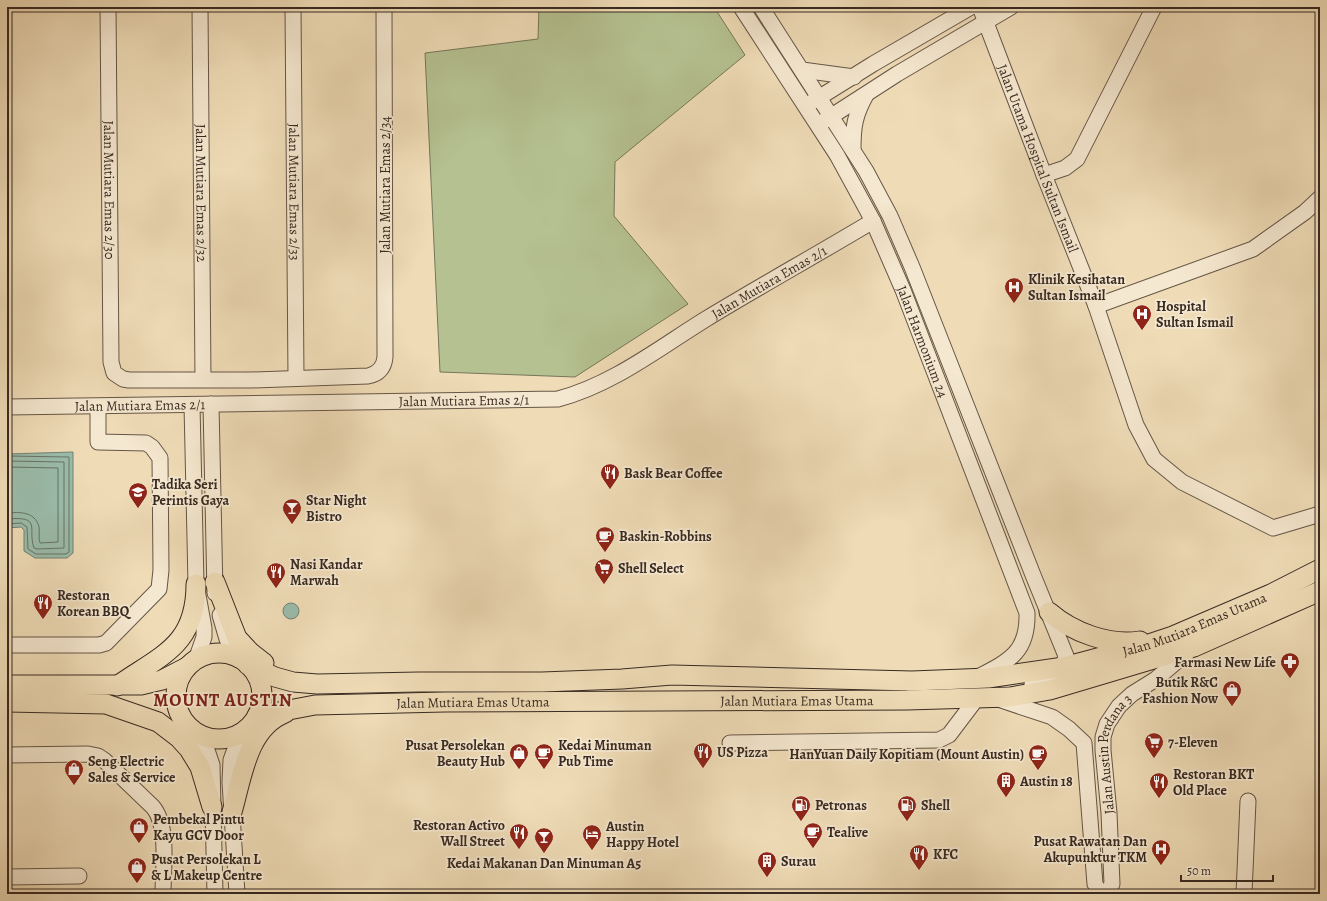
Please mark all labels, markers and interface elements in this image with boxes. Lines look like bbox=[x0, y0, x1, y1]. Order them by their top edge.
street label: Jalan Utama Hospital Sultan Ismail bbox=[993, 62, 1083, 256]
street label: Jalan Mutiara Emas 2/34 bbox=[376, 116, 395, 254]
street label: Jalan Mutiara Emas 2/30 bbox=[99, 120, 119, 260]
street label: Jalan Mutiara Emas 2/33 bbox=[284, 123, 304, 261]
street label: Jalan Mutiara Emas 2/32 bbox=[191, 124, 211, 262]
street label: Jalan Mutiara Emas 2/1 bbox=[708, 241, 830, 324]
place label: Klinik Kesihatan Sultan Ismail bbox=[1028, 270, 1125, 305]
hospital icon: Klinik Kesihatan Sultan Ismail bbox=[1003, 276, 1025, 304]
street label: Jalan Harmonium 24 bbox=[892, 283, 952, 400]
place label: Hospital Sultan Ismail bbox=[1156, 297, 1234, 332]
hospital icon: Hospital Sultan Ismail bbox=[1131, 303, 1153, 331]
street label: Jalan Mutiara Emas 2/1 bbox=[399, 390, 530, 411]
street label: Jalan Mutiara Emas 2/1 bbox=[75, 395, 206, 416]
restaurant icon: Bask Bear Coffee bbox=[599, 462, 621, 490]
place label: Bask Bear Coffee bbox=[624, 464, 723, 483]
place label: Tadika Seri Perintis Gaya bbox=[152, 475, 230, 510]
school or university icon: Tadika Seri Perintis Gaya bbox=[127, 481, 149, 509]
place label: Star Night Bistro bbox=[306, 491, 367, 526]
bar icon: Star Night Bistro bbox=[281, 497, 303, 525]
cafe icon: Baskin-Robbins bbox=[594, 525, 616, 553]
place label: Baskin-Robbins bbox=[619, 527, 712, 546]
place label: Nasi Kandar Marwah bbox=[290, 555, 363, 590]
supermarket icon: Shell Select bbox=[593, 557, 615, 585]
place label: Shell Select bbox=[618, 559, 684, 578]
restaurant icon: Nasi Kandar Marwah bbox=[265, 561, 287, 589]
place label: Restoran Korean BBQ bbox=[57, 586, 132, 621]
street label: Jalan Mutiara Emas Utama bbox=[1121, 588, 1270, 661]
restaurant icon: Restoran Korean BBQ bbox=[32, 592, 54, 620]
pharmacy icon: Farmasi New Life bbox=[1279, 651, 1301, 679]
place label: Farmasi New Life bbox=[1174, 653, 1277, 672]
place label: Butik R&C Fashion Now bbox=[1142, 673, 1219, 708]
shop icon: Butik R&C Fashion Now bbox=[1221, 679, 1243, 707]
district label: MOUNT AUSTIN bbox=[153, 688, 293, 712]
street label: Jalan Austin Perdana 3 bbox=[1094, 690, 1136, 815]
street label: Jalan Mutiara Emas Utama bbox=[720, 691, 874, 711]
street label: Jalan Mutiara Emas Utama bbox=[396, 693, 550, 713]
supermarket icon: 7-Eleven bbox=[1143, 731, 1165, 759]
place label: 7-Eleven bbox=[1168, 733, 1218, 752]
place label: Pusat Persolekan Beauty Hub bbox=[405, 736, 505, 771]
place label: Kedai Minuman Pub Time bbox=[558, 736, 652, 771]
restaurant icon: US Pizza bbox=[692, 741, 714, 769]
shop icon: Pusat Persolekan Beauty Hub bbox=[508, 742, 530, 770]
cafe icon: Kedai Minuman Pub Time bbox=[533, 742, 555, 770]
place label: US Pizza bbox=[717, 743, 768, 762]
cafe icon: HanYuan Daily Kopitiam (Mount Austin) bbox=[1027, 743, 1049, 771]
place label: HanYuan Daily Kopitiam (Mount Austin) bbox=[789, 745, 1024, 764]
place label: Seng Electric Sales & Service bbox=[88, 752, 176, 787]
shop icon: Seng Electric Sales & Service bbox=[63, 758, 85, 786]
place label: Restoran BKT Old Place bbox=[1173, 765, 1254, 800]
building icon: Austin 18 bbox=[995, 770, 1017, 798]
restaurant icon: Restoran BKT Old Place bbox=[1148, 771, 1170, 799]
place label: Austin 18 bbox=[1019, 772, 1073, 791]
fuel station icon: Petronas bbox=[790, 794, 812, 822]
fuel station icon: Shell bbox=[896, 794, 918, 822]
place label: Petronas bbox=[815, 796, 867, 815]
place label: Shell bbox=[921, 796, 950, 815]
place label: Pembekal Pintu Kayu GCV Door bbox=[153, 810, 245, 845]
shop icon: Pembekal Pintu Kayu GCV Door bbox=[128, 816, 150, 844]
place label: Restoran Activo Wall Street bbox=[413, 816, 505, 851]
place label: Austin Happy Hotel bbox=[605, 817, 679, 852]
cafe icon: Tealive bbox=[802, 821, 824, 849]
restaurant icon: Restoran Activo Wall Street bbox=[508, 822, 530, 850]
hotel icon: Austin Happy Hotel bbox=[581, 823, 603, 851]
place label: Tealive bbox=[827, 823, 869, 842]
bar icon: Kedai Makanan Dan Minuman A5 bbox=[533, 826, 555, 854]
place label: Pusat Rawatan Dan Akupunktur TKM bbox=[1033, 832, 1147, 867]
hospital icon: Pusat Rawatan Dan Akupunktur TKM bbox=[1150, 838, 1172, 866]
restaurant icon: KFC bbox=[908, 843, 930, 871]
place label: KFC bbox=[933, 845, 958, 864]
place label: Pusat Persolekan L & L Makeup Centre bbox=[151, 850, 263, 885]
building icon: Surau bbox=[756, 850, 778, 878]
place label: Surau bbox=[781, 852, 817, 871]
place label: Kedai Makanan Dan Minuman A5 bbox=[447, 854, 641, 873]
shop icon: Pusat Persolekan L & L Makeup Centre bbox=[126, 856, 148, 884]
scale bar bbox=[1181, 857, 1273, 883]
text: 50 m bbox=[1187, 863, 1211, 879]

